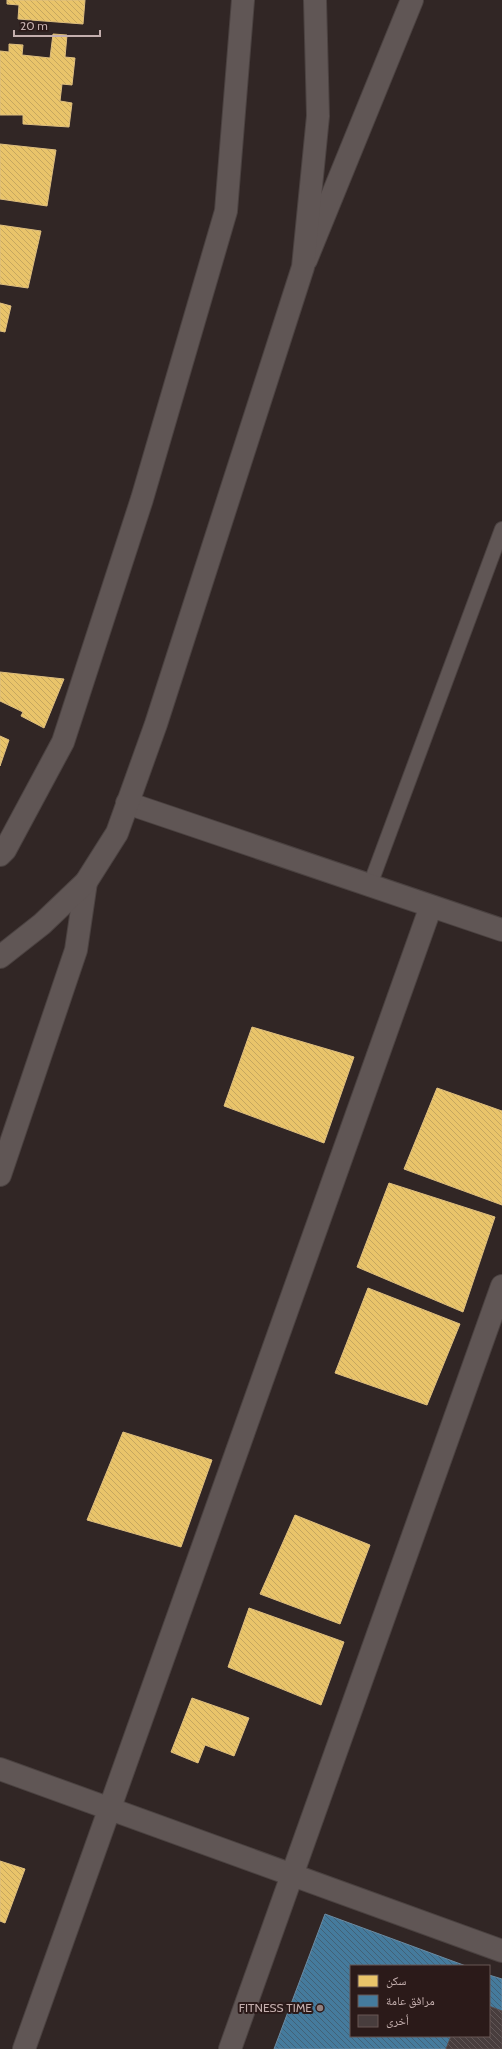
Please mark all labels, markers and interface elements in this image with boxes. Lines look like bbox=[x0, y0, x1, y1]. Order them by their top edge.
scale bar bbox=[14, 12, 100, 38]
text: 20 m bbox=[20, 18, 48, 33]
legend bbox=[350, 1965, 490, 2037]
text: سكن bbox=[386, 1973, 407, 1988]
text: مرافق عامة bbox=[386, 1993, 435, 2008]
place label: FITNESS TIME bbox=[239, 2000, 312, 2015]
marker: FITNESS TIME bbox=[315, 2003, 325, 2013]
text: أخرى bbox=[386, 2013, 409, 2028]

